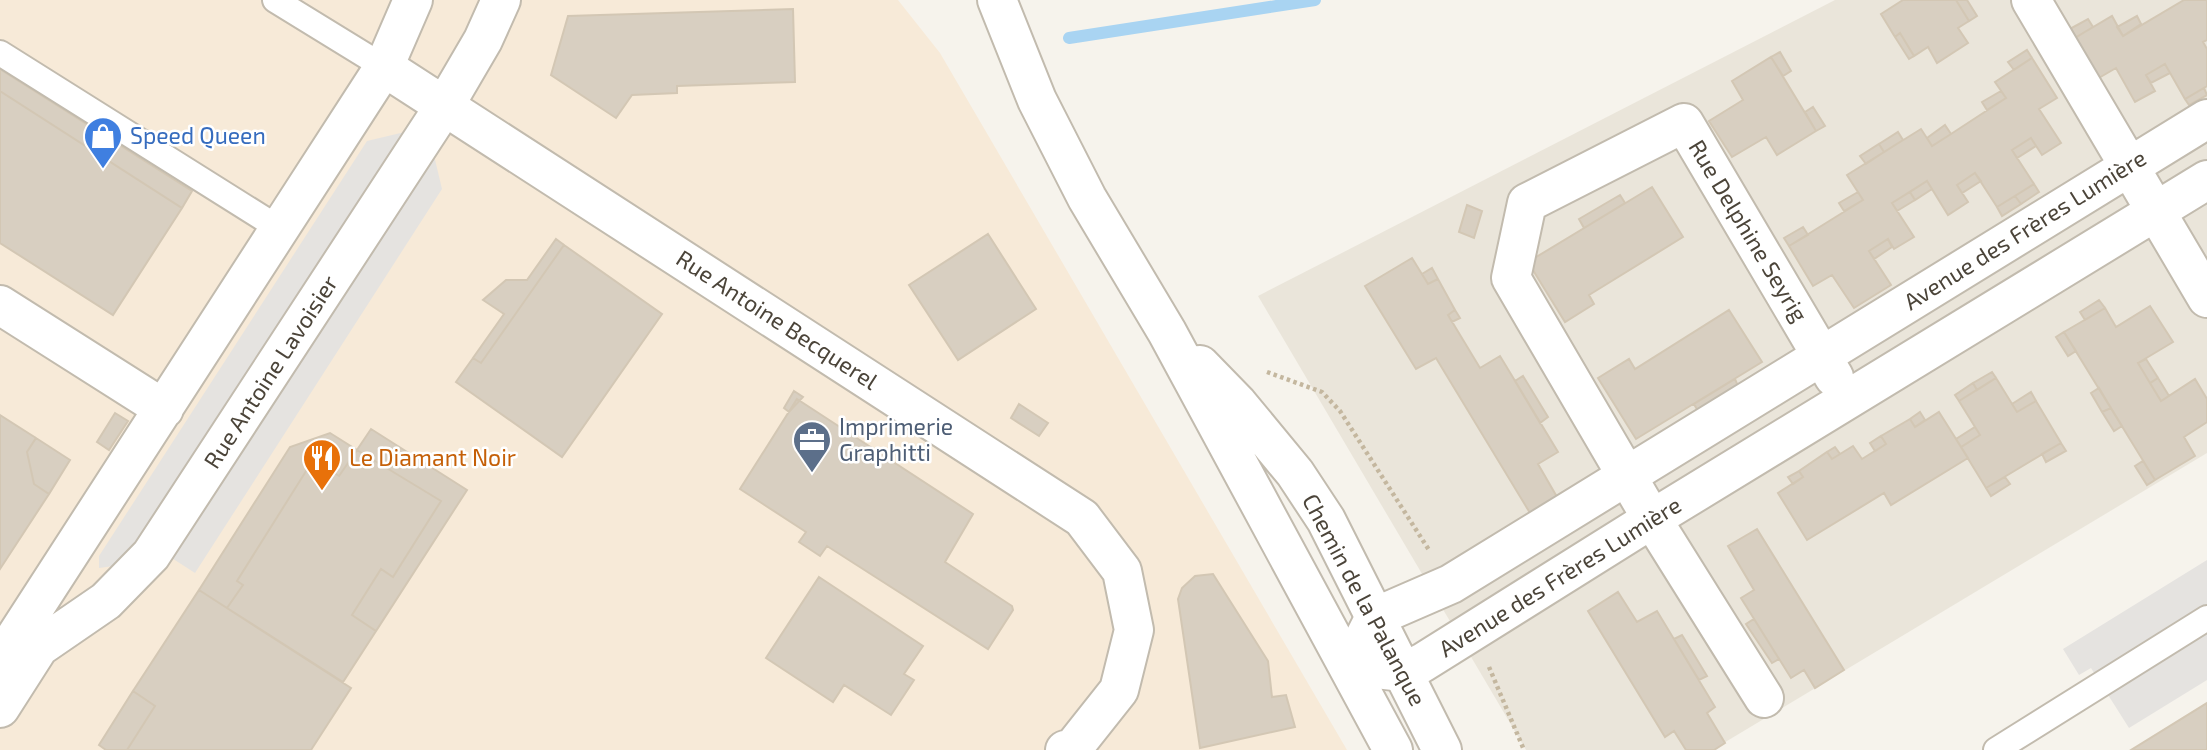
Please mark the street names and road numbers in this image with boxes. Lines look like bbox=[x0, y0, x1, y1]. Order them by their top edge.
street label: Rue Delphine Seyrig bbox=[1683, 134, 1814, 327]
street label: Avenue des Frères Lumière bbox=[1898, 143, 2151, 315]
street label: Rue Antoine Becquerel bbox=[672, 244, 884, 395]
street label: Rue Antoine Lavoisier bbox=[197, 270, 343, 473]
street label: Chemin de la Palanque bbox=[1297, 489, 1433, 710]
street label: Avenue des Frères Lumière bbox=[1433, 490, 1686, 662]

